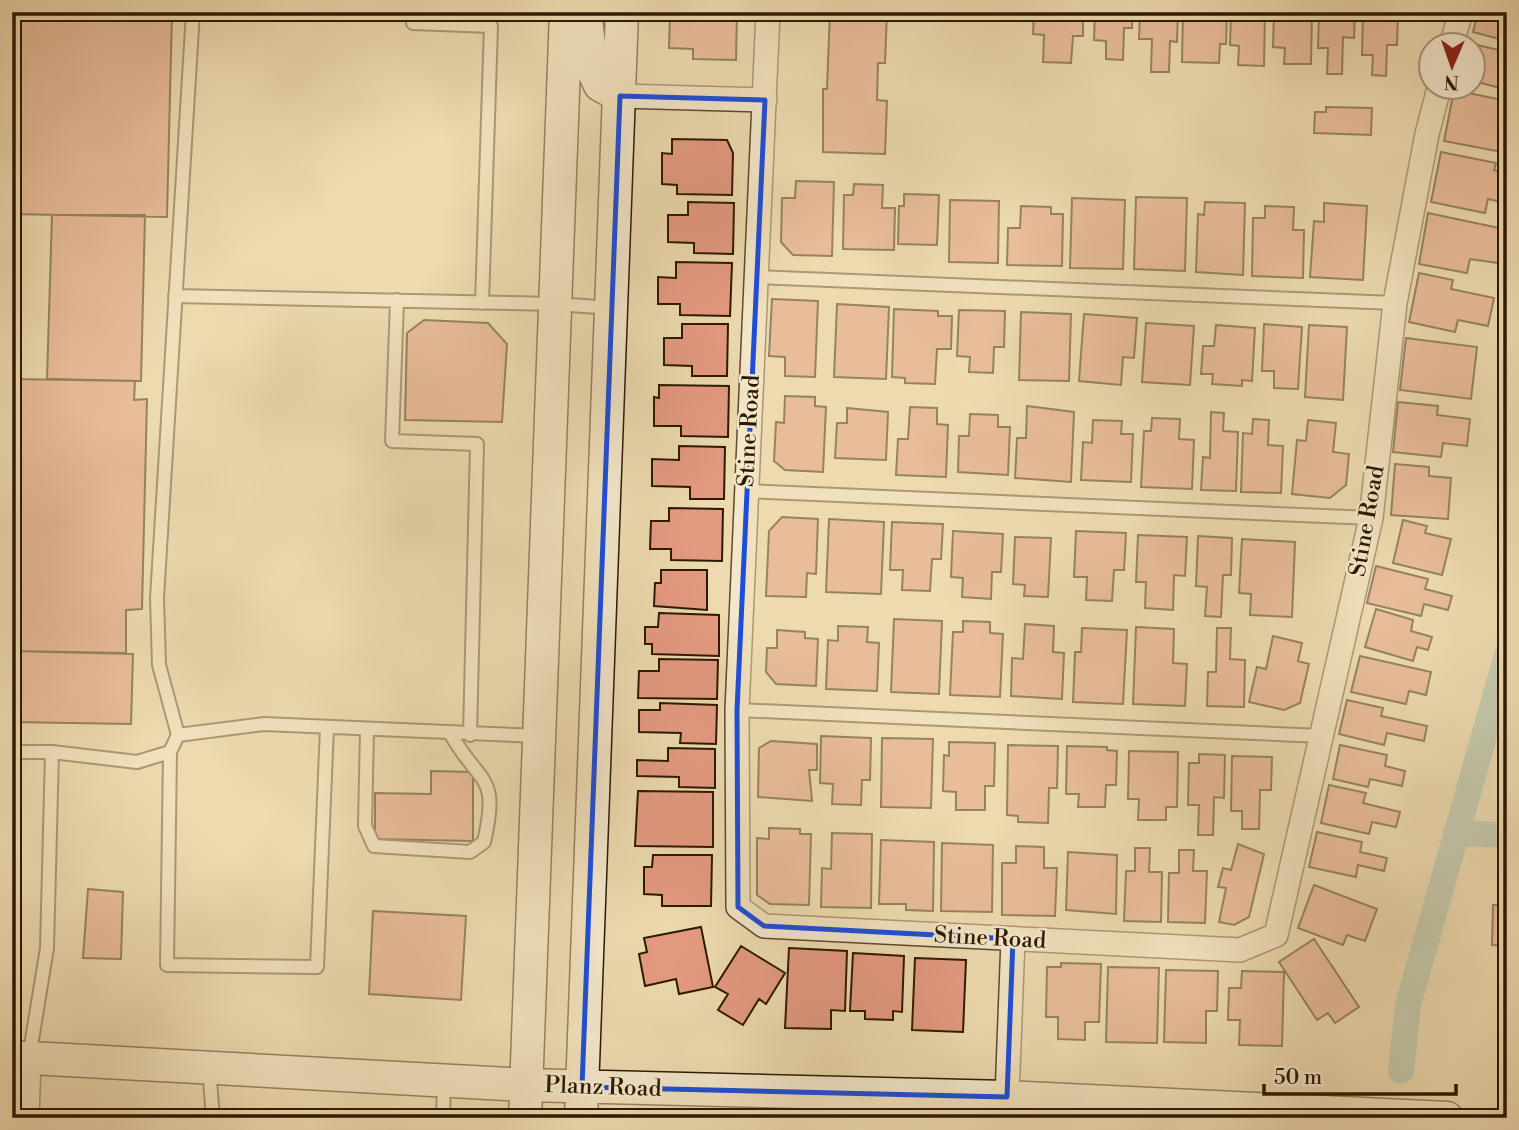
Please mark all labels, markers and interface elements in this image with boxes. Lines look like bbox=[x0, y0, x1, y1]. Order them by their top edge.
north arrow bbox=[1418, 32, 1488, 102]
text: N bbox=[1444, 70, 1459, 94]
street label: Stine Road bbox=[732, 374, 766, 488]
street label: Stine Road bbox=[1343, 463, 1391, 579]
street label: Stine Road bbox=[933, 921, 1047, 955]
scale bar bbox=[1264, 1053, 1456, 1097]
text: 50 m bbox=[1274, 1065, 1322, 1091]
street label: Planz Road bbox=[544, 1071, 662, 1103]

